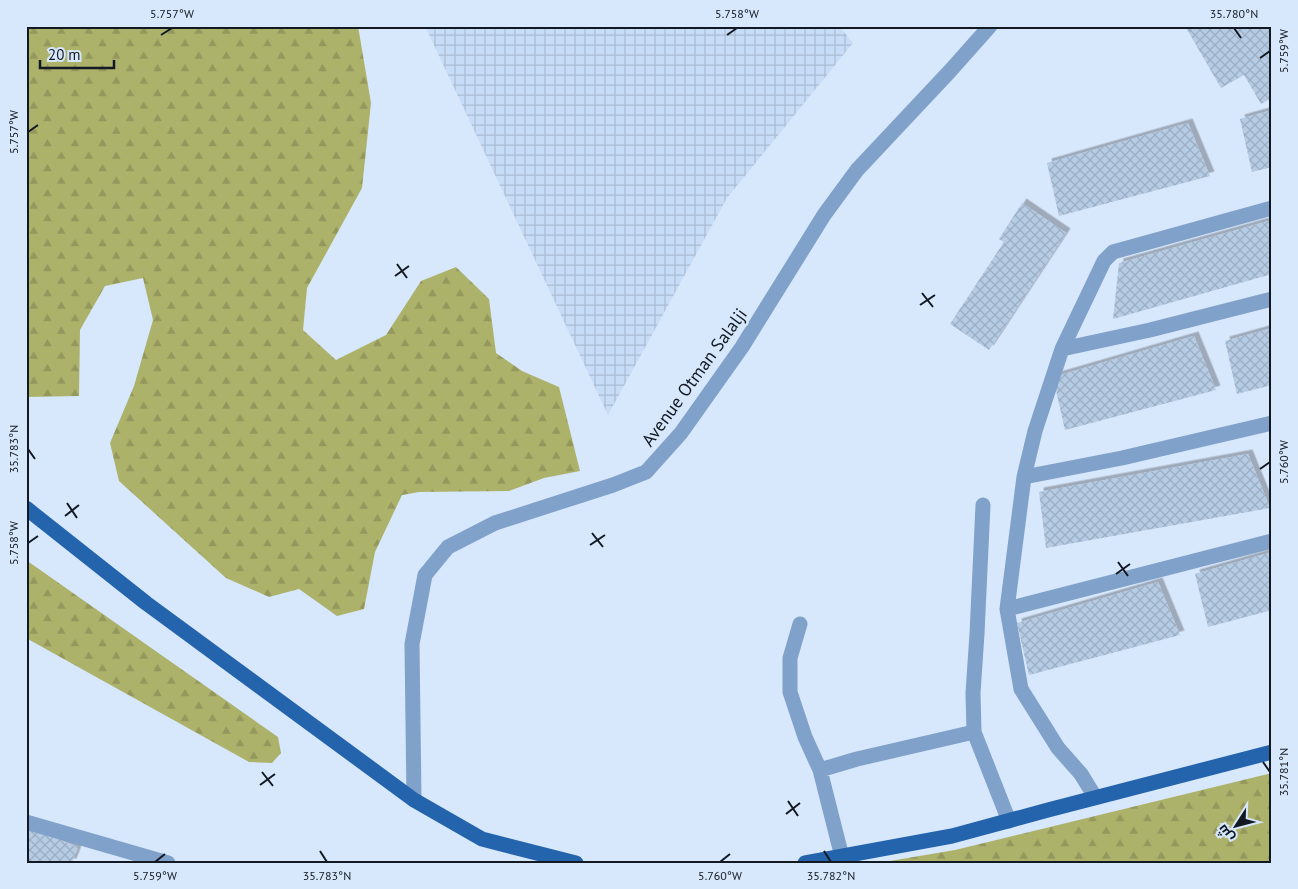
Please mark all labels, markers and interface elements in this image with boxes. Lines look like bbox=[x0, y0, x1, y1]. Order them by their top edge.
text: 5.757°W bbox=[150, 6, 194, 21]
text: 5.758°W bbox=[715, 6, 759, 21]
text: 35.780°N bbox=[1210, 6, 1258, 21]
text: 5.759°W bbox=[1276, 29, 1291, 73]
scale bar bbox=[40, 38, 114, 70]
text: 20 m bbox=[48, 45, 81, 64]
text: 5.757°W bbox=[6, 110, 21, 154]
street label: Avenue Otman Salalji bbox=[636, 303, 752, 451]
text: 35.783°N bbox=[6, 425, 21, 473]
text: 5.760°W bbox=[1276, 440, 1291, 484]
text: 5.758°W bbox=[6, 521, 21, 565]
text: 35.781°N bbox=[1276, 748, 1291, 796]
north arrow bbox=[1210, 802, 1260, 852]
text: ش bbox=[1213, 821, 1238, 846]
text: 5.759°W bbox=[133, 868, 177, 883]
text: 35.783°N bbox=[303, 868, 351, 883]
text: 5.760°W bbox=[698, 868, 742, 883]
text: 35.782°N bbox=[807, 868, 855, 883]

